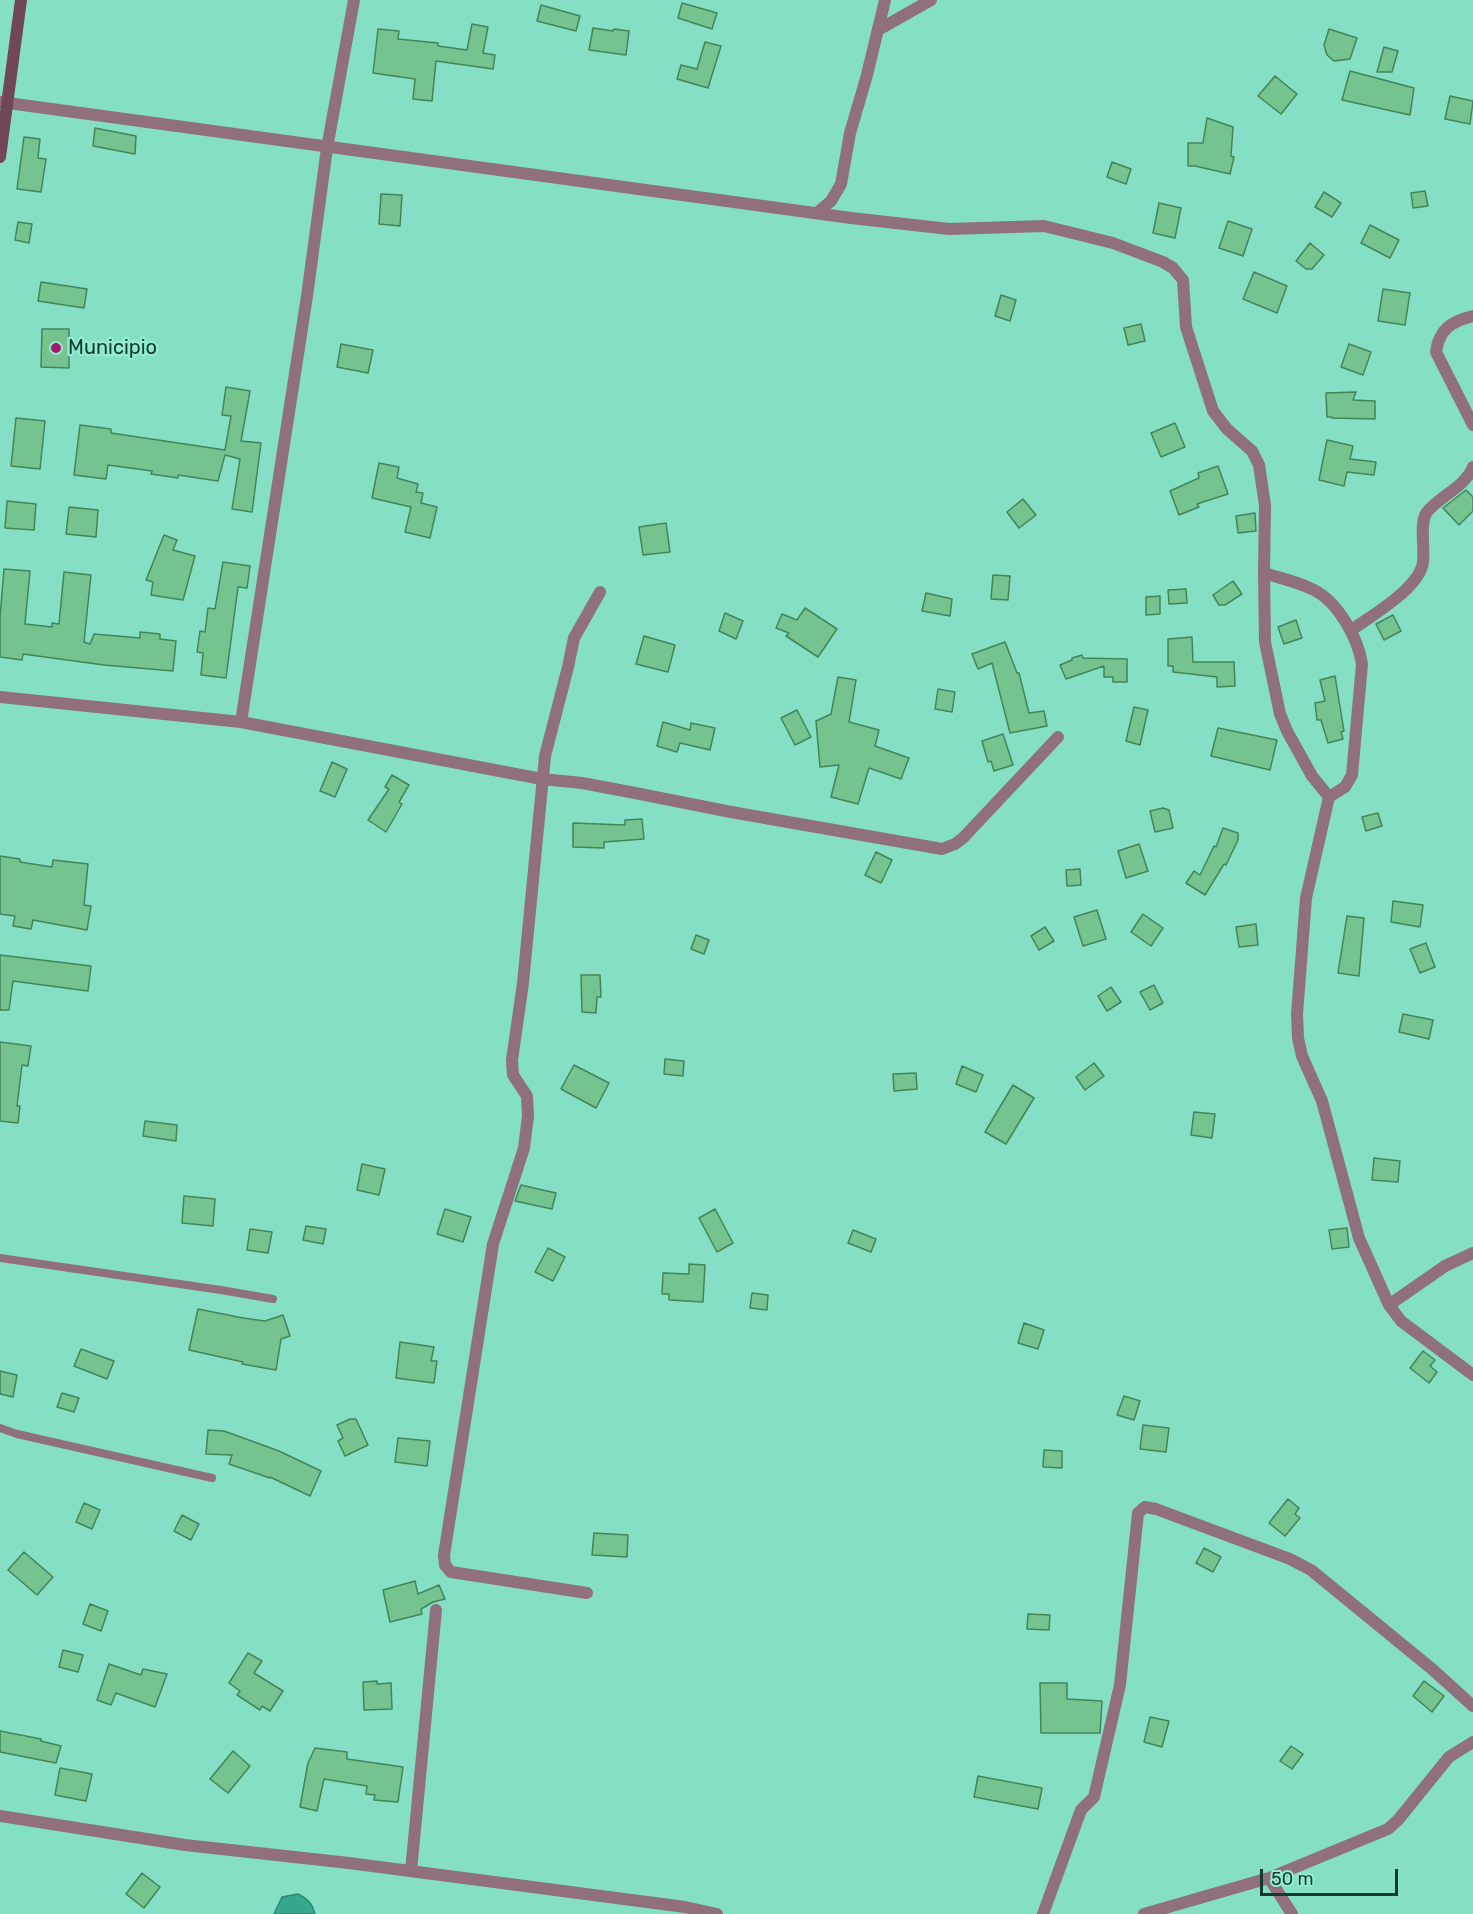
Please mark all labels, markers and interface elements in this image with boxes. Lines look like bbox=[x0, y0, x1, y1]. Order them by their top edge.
place label: Municipio bbox=[68, 336, 157, 360]
marker: Municipio bbox=[49, 341, 63, 355]
scale bar bbox=[1263, 1857, 1401, 1895]
text: 50 m bbox=[1271, 1868, 1314, 1890]

